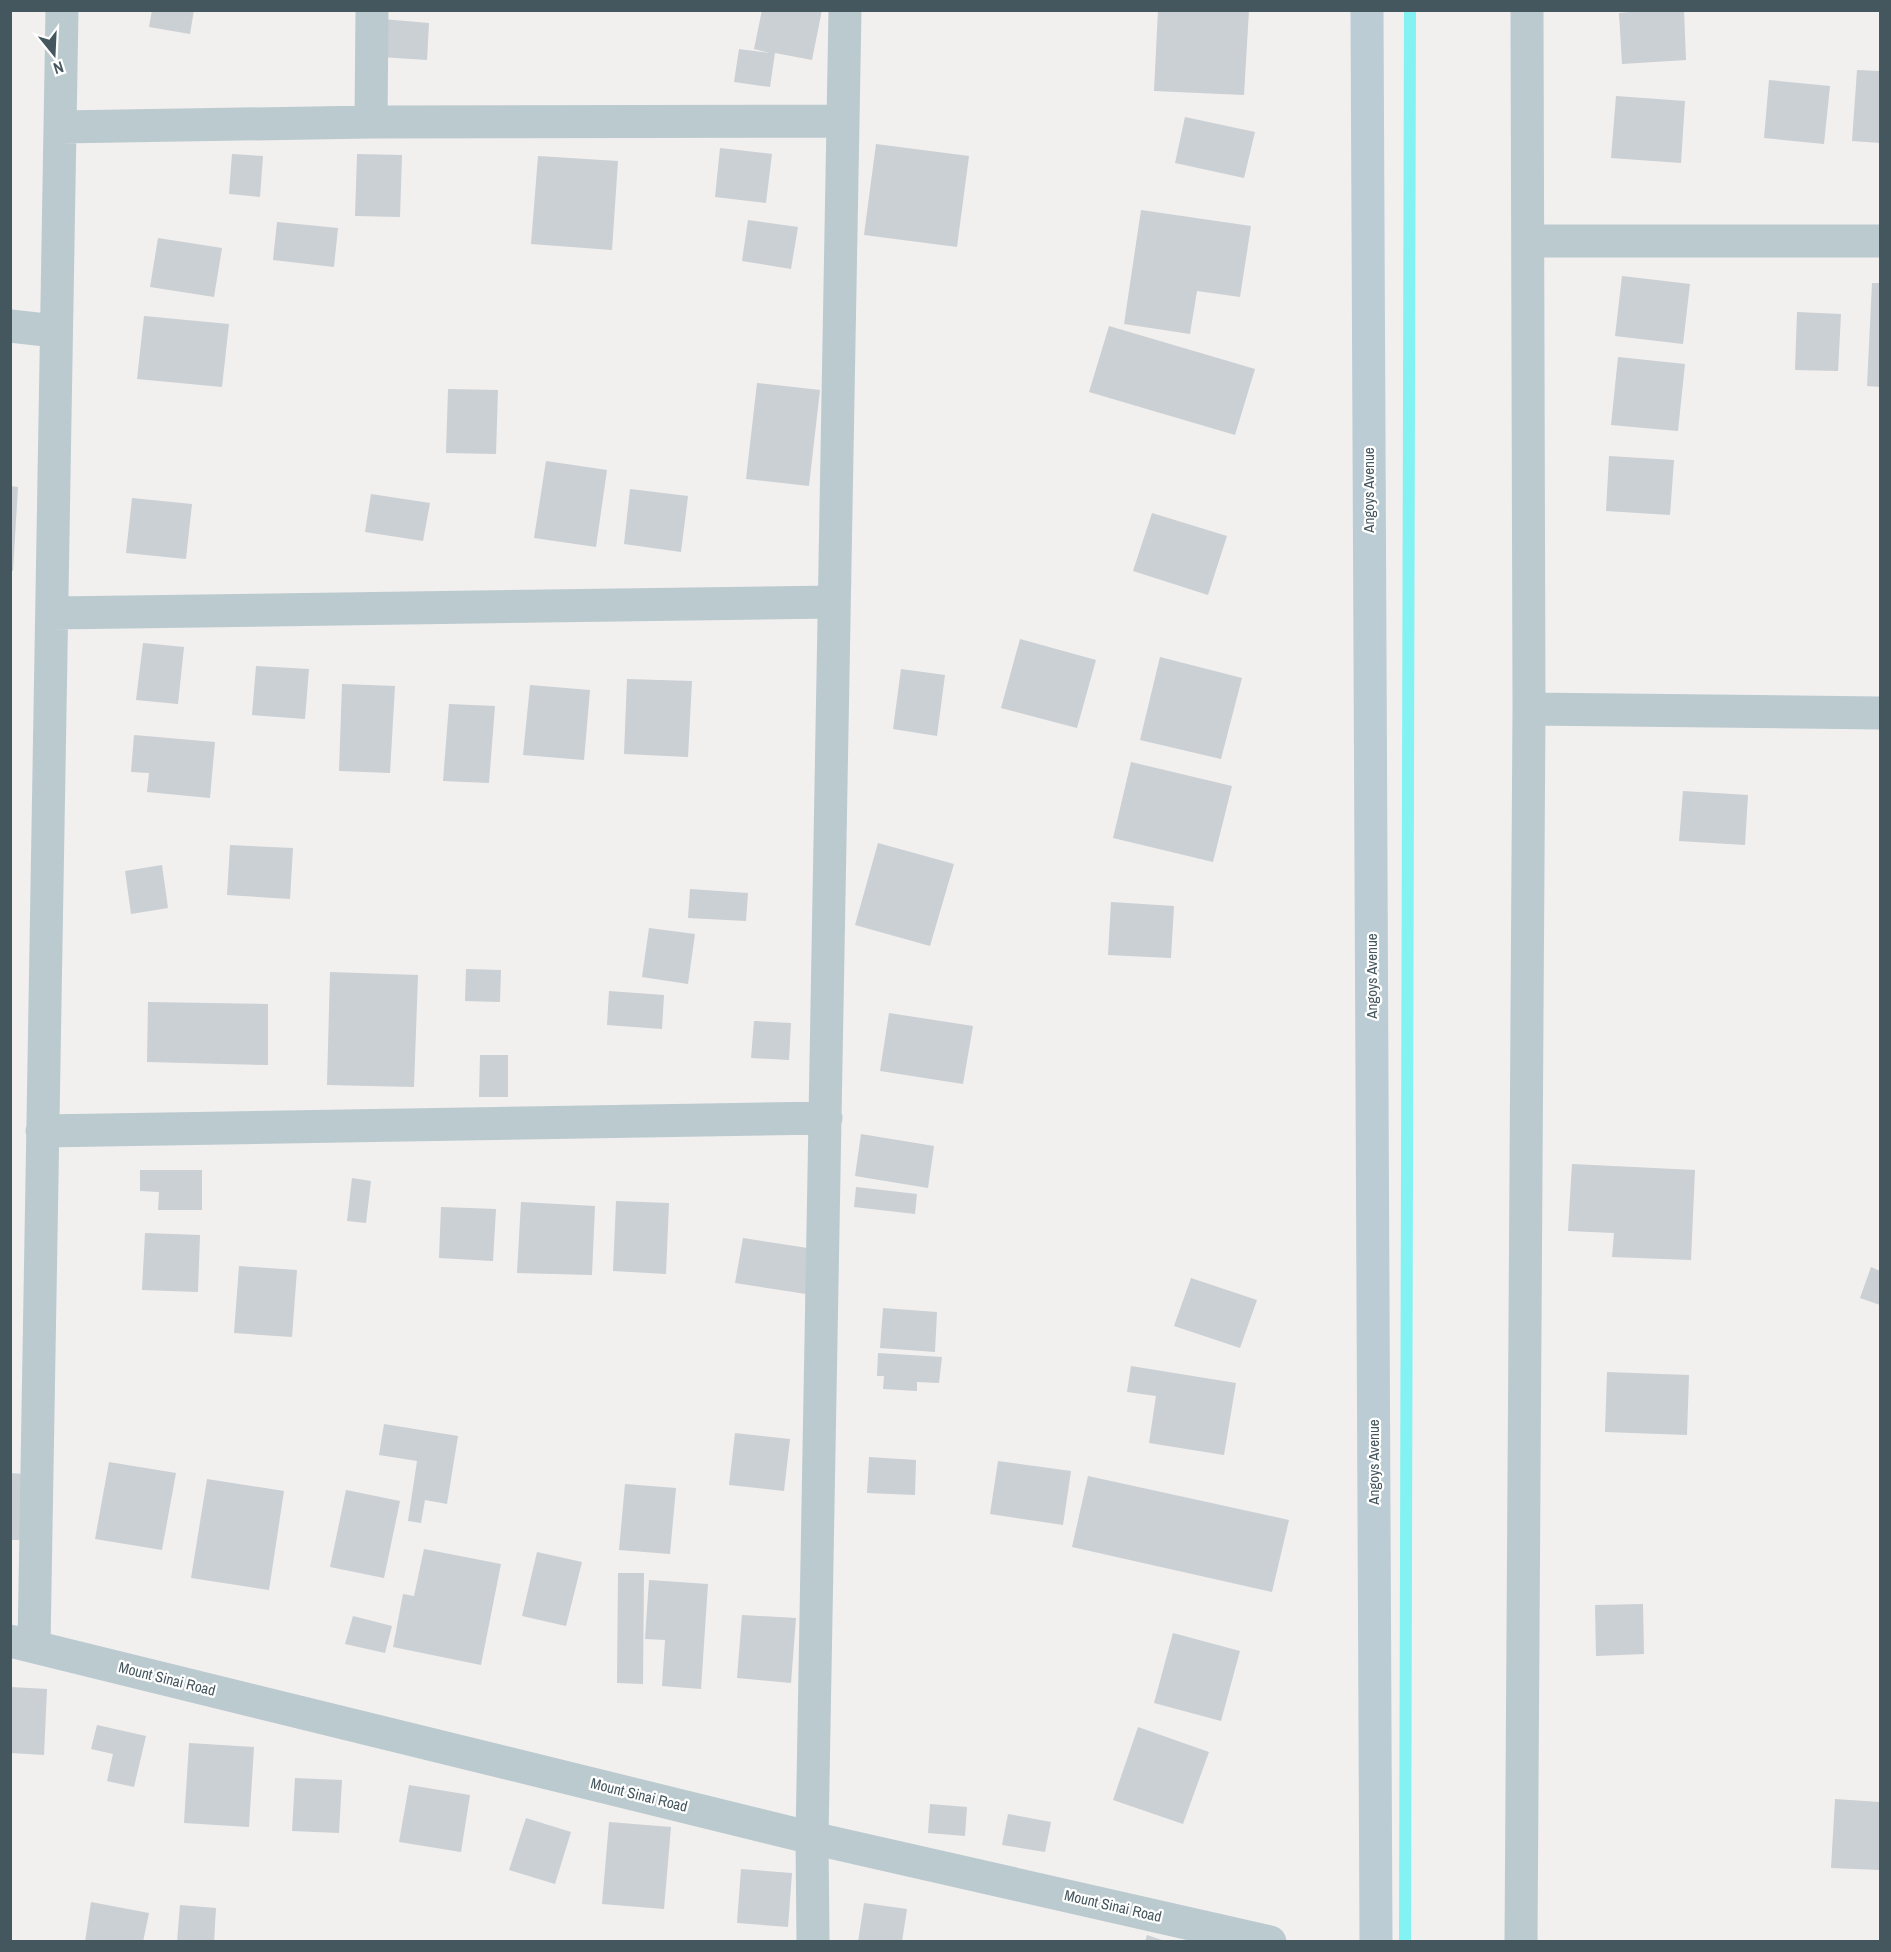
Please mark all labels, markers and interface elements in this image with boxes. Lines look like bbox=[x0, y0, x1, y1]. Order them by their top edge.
north arrow bbox=[24, 24, 84, 84]
text: N bbox=[51, 56, 67, 80]
street label: Angoys Avenue bbox=[1358, 447, 1379, 534]
street label: Angoys Avenue bbox=[1361, 933, 1382, 1020]
street label: Angoys Avenue bbox=[1363, 1419, 1384, 1506]
street label: Mount Sinai Road bbox=[116, 1656, 218, 1701]
street label: Mount Sinai Road bbox=[588, 1772, 690, 1817]
street label: Mount Sinai Road bbox=[1062, 1884, 1164, 1927]

